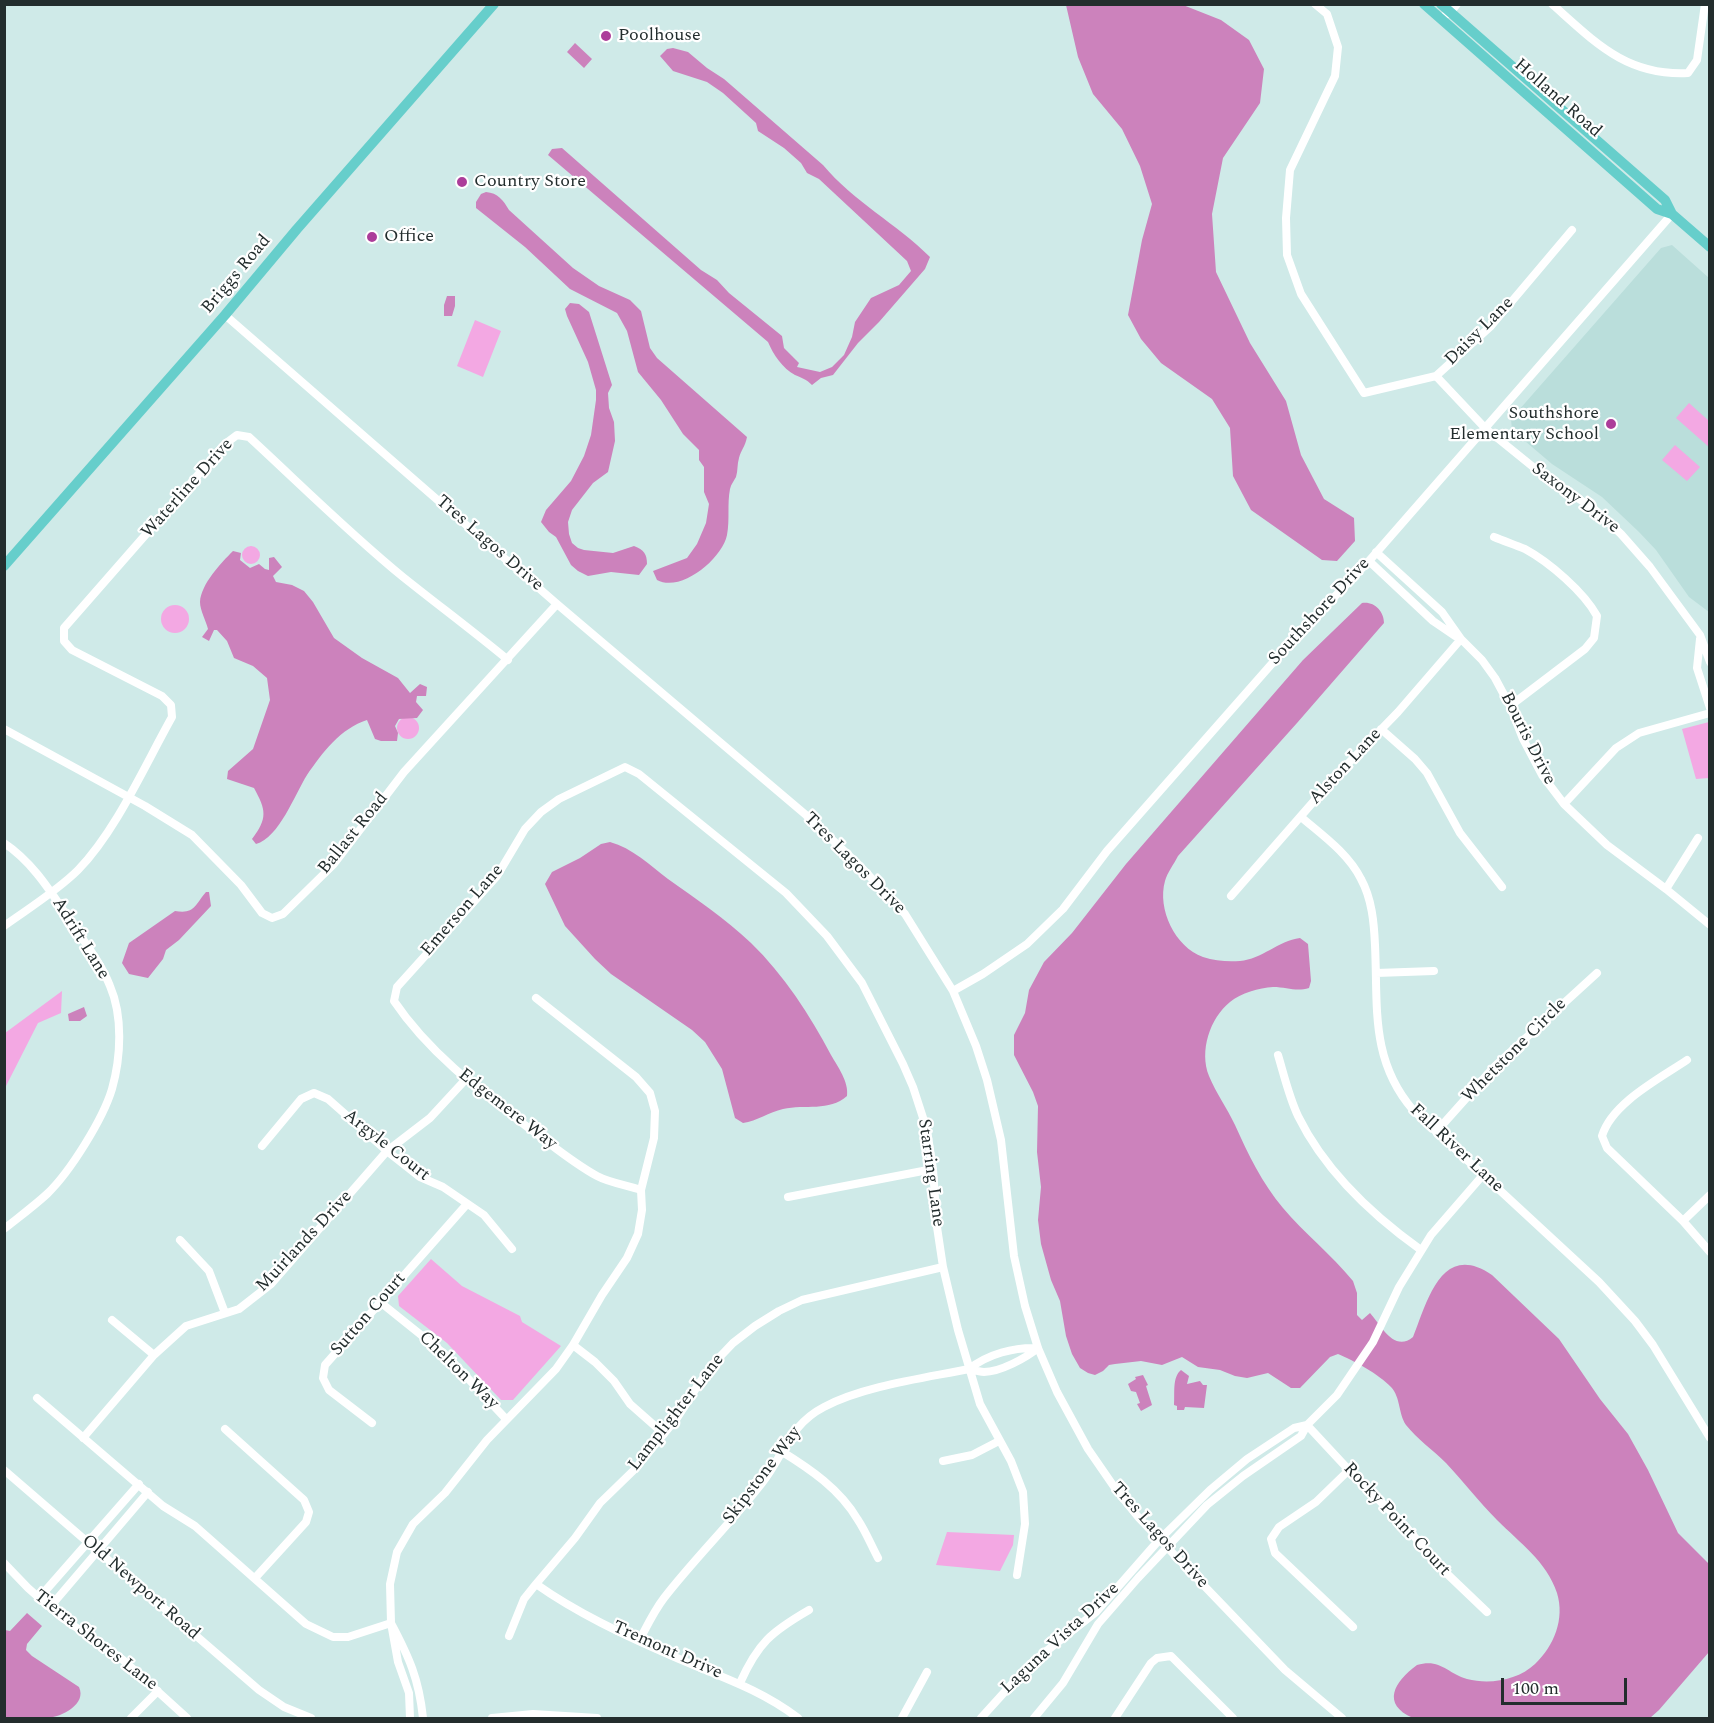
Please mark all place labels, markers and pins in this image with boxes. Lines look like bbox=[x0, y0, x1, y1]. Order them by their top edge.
place label: Poolhouse bbox=[618, 25, 701, 47]
marker: Poolhouse bbox=[599, 29, 613, 43]
place label: Country Store bbox=[474, 171, 586, 193]
marker: Country Store bbox=[455, 175, 469, 189]
place label: Office bbox=[384, 226, 434, 248]
marker: Office bbox=[365, 230, 379, 244]
place label: Southshore Elementary School bbox=[1449, 403, 1599, 446]
marker: Southshore Elementary School bbox=[1604, 417, 1618, 431]

